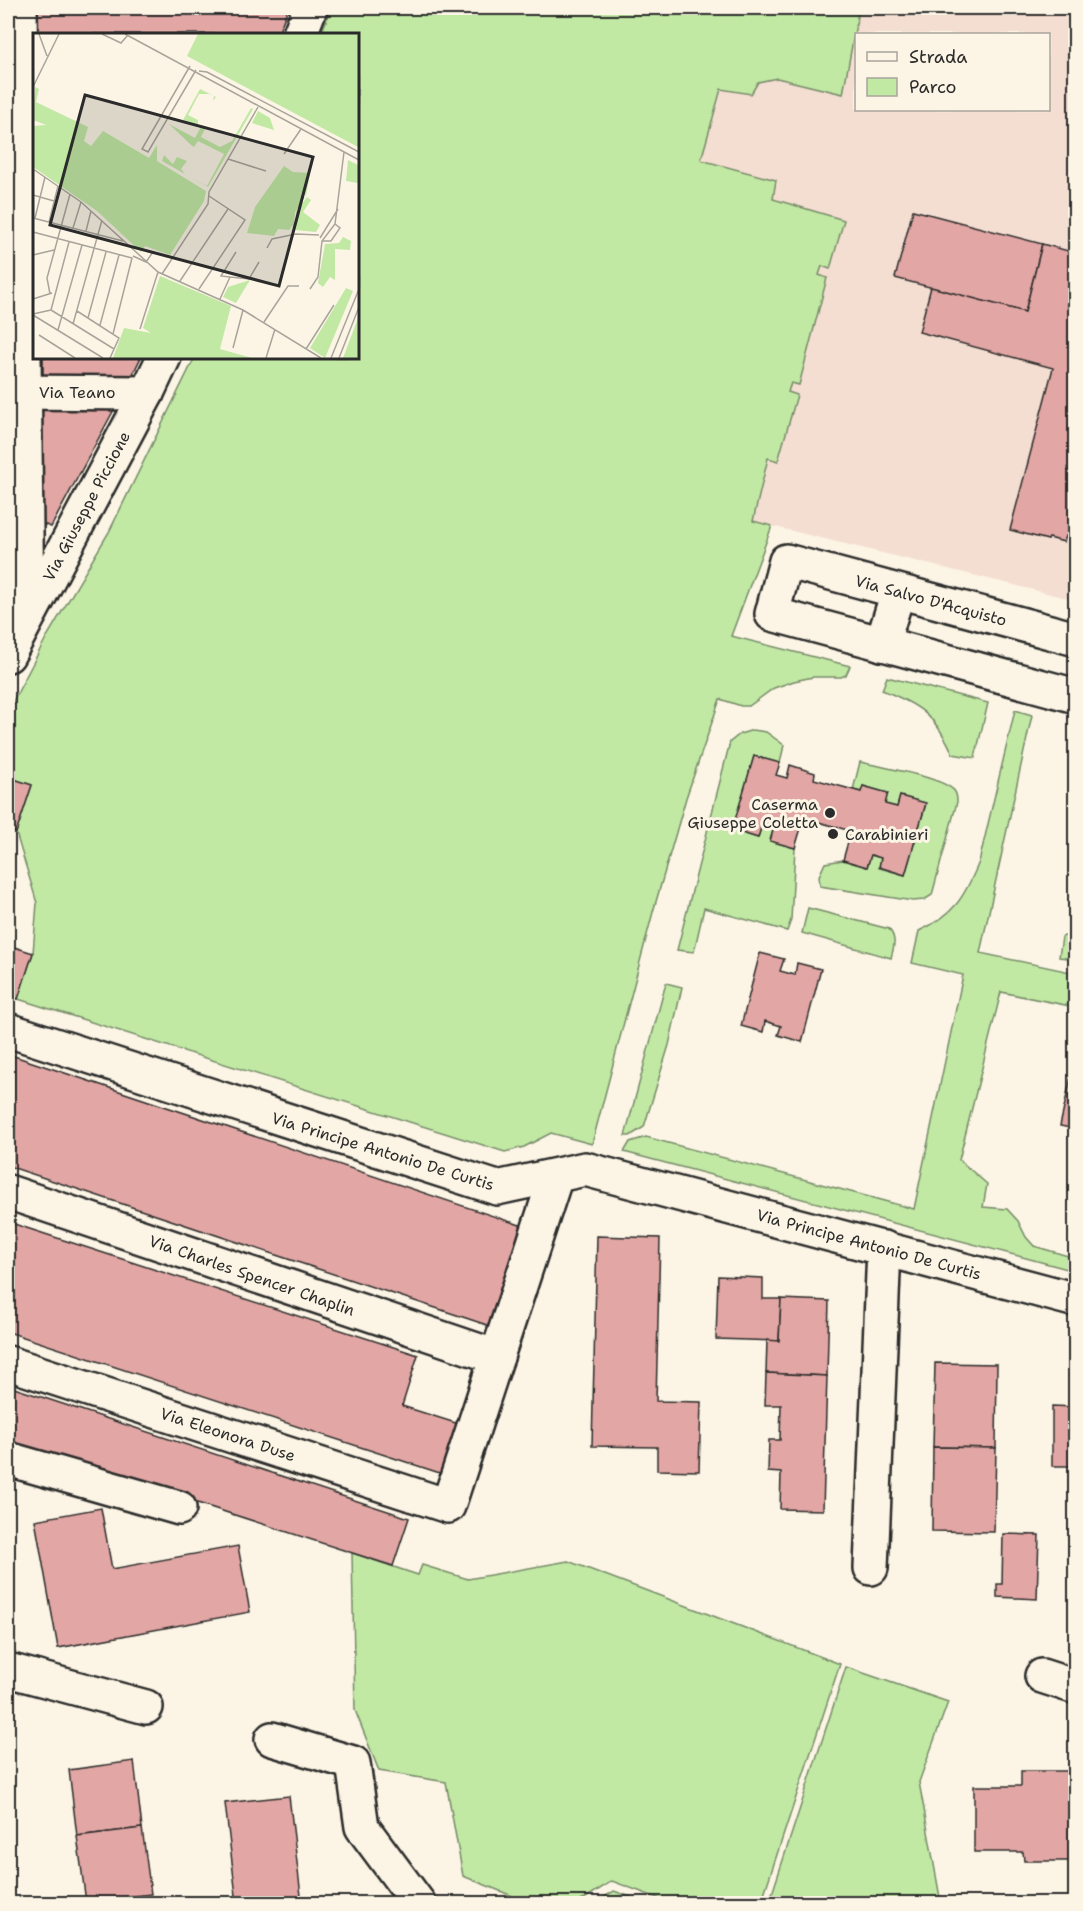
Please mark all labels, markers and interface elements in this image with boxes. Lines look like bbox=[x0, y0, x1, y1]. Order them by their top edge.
inset map bbox=[33, 33, 358, 358]
legend bbox=[855, 33, 1050, 111]
text: Strada bbox=[909, 45, 968, 69]
text: Parco bbox=[909, 75, 957, 99]
street label: Via Teano bbox=[39, 382, 115, 403]
street label: Via Giuseppe Piccione bbox=[38, 428, 135, 585]
street label: Via Salvo D'Acquisto bbox=[853, 570, 1009, 631]
place label: Caserma Giuseppe Coletta bbox=[687, 794, 818, 833]
marker: Caserma Giuseppe Coletta bbox=[823, 806, 837, 820]
place label: Carabinieri bbox=[845, 824, 929, 845]
marker: Carabinieri bbox=[826, 827, 840, 841]
street label: Via Principe Antonio De Curtis bbox=[269, 1108, 497, 1195]
street label: Via Principe Antonio De Curtis bbox=[754, 1204, 984, 1285]
street label: Via Charles Spencer Chaplin bbox=[146, 1230, 358, 1321]
street label: Via Eleonora Duse bbox=[158, 1403, 298, 1466]

